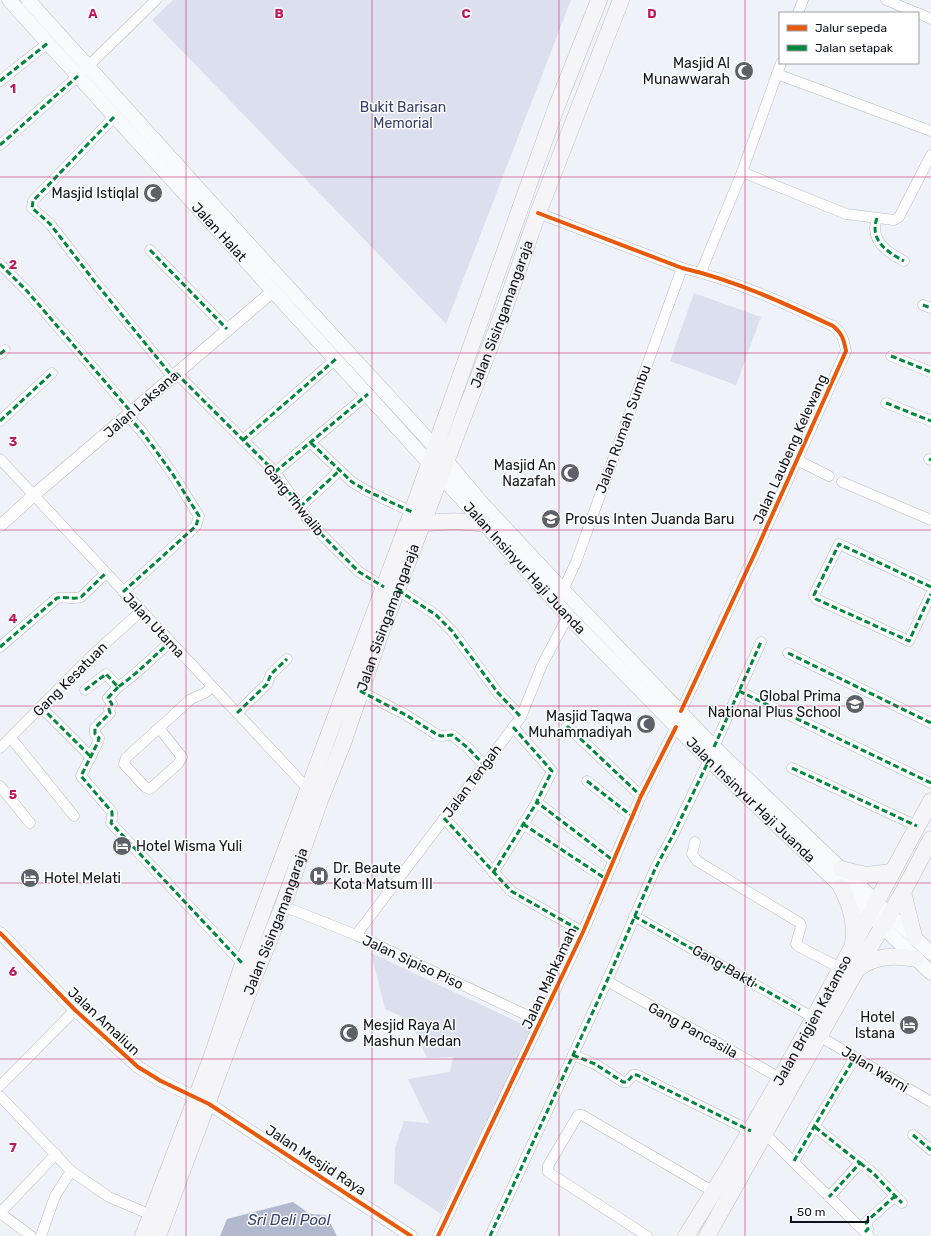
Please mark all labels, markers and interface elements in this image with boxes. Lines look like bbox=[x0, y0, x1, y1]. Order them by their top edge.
text: A bbox=[88, 6, 98, 21]
text: B bbox=[274, 6, 284, 21]
text: C bbox=[461, 6, 471, 21]
text: D bbox=[647, 6, 657, 21]
legend bbox=[779, 12, 919, 64]
text: Jalur sepeda bbox=[815, 21, 887, 35]
text: Jalan setapak bbox=[815, 41, 894, 55]
place label: Masjid Al Munawwarah bbox=[643, 55, 730, 88]
mosque icon: Masjid Al Munawwarah bbox=[733, 60, 755, 82]
text: 1 bbox=[10, 81, 16, 96]
park label: Bukit Barisan Memorial bbox=[360, 99, 446, 132]
mosque icon: Masjid Istiqlal bbox=[142, 182, 164, 204]
place label: Masjid Istiqlal bbox=[52, 185, 139, 202]
street label: Jalan Halat bbox=[188, 199, 250, 266]
street label: Jalan Sisingamangaraja bbox=[467, 238, 537, 390]
text: 2 bbox=[9, 257, 17, 272]
street label: Jalan Rumah Sumbu bbox=[592, 363, 655, 496]
street label: Jalan Laksana bbox=[101, 367, 182, 441]
street label: Jalan Laubeng Kelewang bbox=[750, 371, 831, 527]
text: 3 bbox=[9, 434, 18, 449]
place label: Masjid An Nazafah bbox=[494, 457, 556, 490]
street label: Gang Thwalib bbox=[260, 461, 328, 540]
mosque icon: Masjid An Nazafah bbox=[559, 462, 581, 484]
street label: Jalan Insinyur Haji Juanda bbox=[460, 498, 589, 638]
school or university icon: Prosus Inten Juanda Baru bbox=[540, 508, 562, 530]
place label: Prosus Inten Juanda Baru bbox=[565, 511, 735, 528]
street label: Jalan Sisingamangaraja bbox=[353, 541, 423, 694]
street label: Jalan Utama bbox=[119, 589, 188, 661]
text: 4 bbox=[9, 611, 18, 626]
street label: Gang Kesatuan bbox=[30, 639, 111, 720]
place label: Global Prima National Plus School bbox=[708, 688, 841, 721]
school or university icon: Global Prima National Plus School bbox=[844, 693, 866, 715]
place label: Masjid Taqwa Muhammadiyah bbox=[528, 708, 632, 741]
mosque icon: Masjid Taqwa Muhammadiyah bbox=[635, 713, 657, 735]
street label: Jalan Insinyur Haji Juanda bbox=[682, 734, 819, 866]
street label: Jalan Tengah bbox=[439, 741, 505, 821]
text: 5 bbox=[9, 787, 17, 802]
hotel icon: Hotel Wisma Yuli bbox=[111, 835, 133, 857]
place label: Hotel Wisma Yuli bbox=[136, 838, 242, 855]
street label: Jalan Sisingamangaraja bbox=[240, 846, 312, 997]
place label: Dr. Beaute Kota Matsum III bbox=[333, 860, 433, 893]
hospital icon: Dr. Beaute Kota Matsum III bbox=[308, 865, 330, 887]
hotel icon: Hotel Melati bbox=[19, 867, 41, 889]
place label: Hotel Melati bbox=[44, 870, 121, 887]
street label: Jalan Mahkamah bbox=[518, 925, 581, 1032]
street label: Jalan Sipiso Piso bbox=[360, 932, 466, 993]
street label: Gang Bakti bbox=[689, 941, 759, 991]
street label: Jalan Brigjen Katamso bbox=[770, 952, 855, 1089]
text: 6 bbox=[9, 964, 18, 979]
street label: Jalan Amaliun bbox=[64, 984, 143, 1059]
street label: Gang Pancasila bbox=[645, 999, 740, 1062]
place label: Hotel Istana bbox=[855, 1009, 895, 1042]
hotel icon: Hotel Istana bbox=[898, 1014, 920, 1036]
place label: Mesjid Raya Al Mashun Medan bbox=[363, 1017, 461, 1050]
mosque icon: Mesjid Raya Al Mashun Medan bbox=[338, 1022, 360, 1044]
street label: Jalan Warni bbox=[838, 1043, 911, 1096]
street label: Jalan Mesjid Raya bbox=[262, 1122, 369, 1199]
text: 7 bbox=[9, 1140, 17, 1155]
scale bar bbox=[791, 1198, 868, 1224]
text: 50 m bbox=[797, 1205, 825, 1219]
water label: Sri Deli Pool bbox=[248, 1211, 331, 1229]

